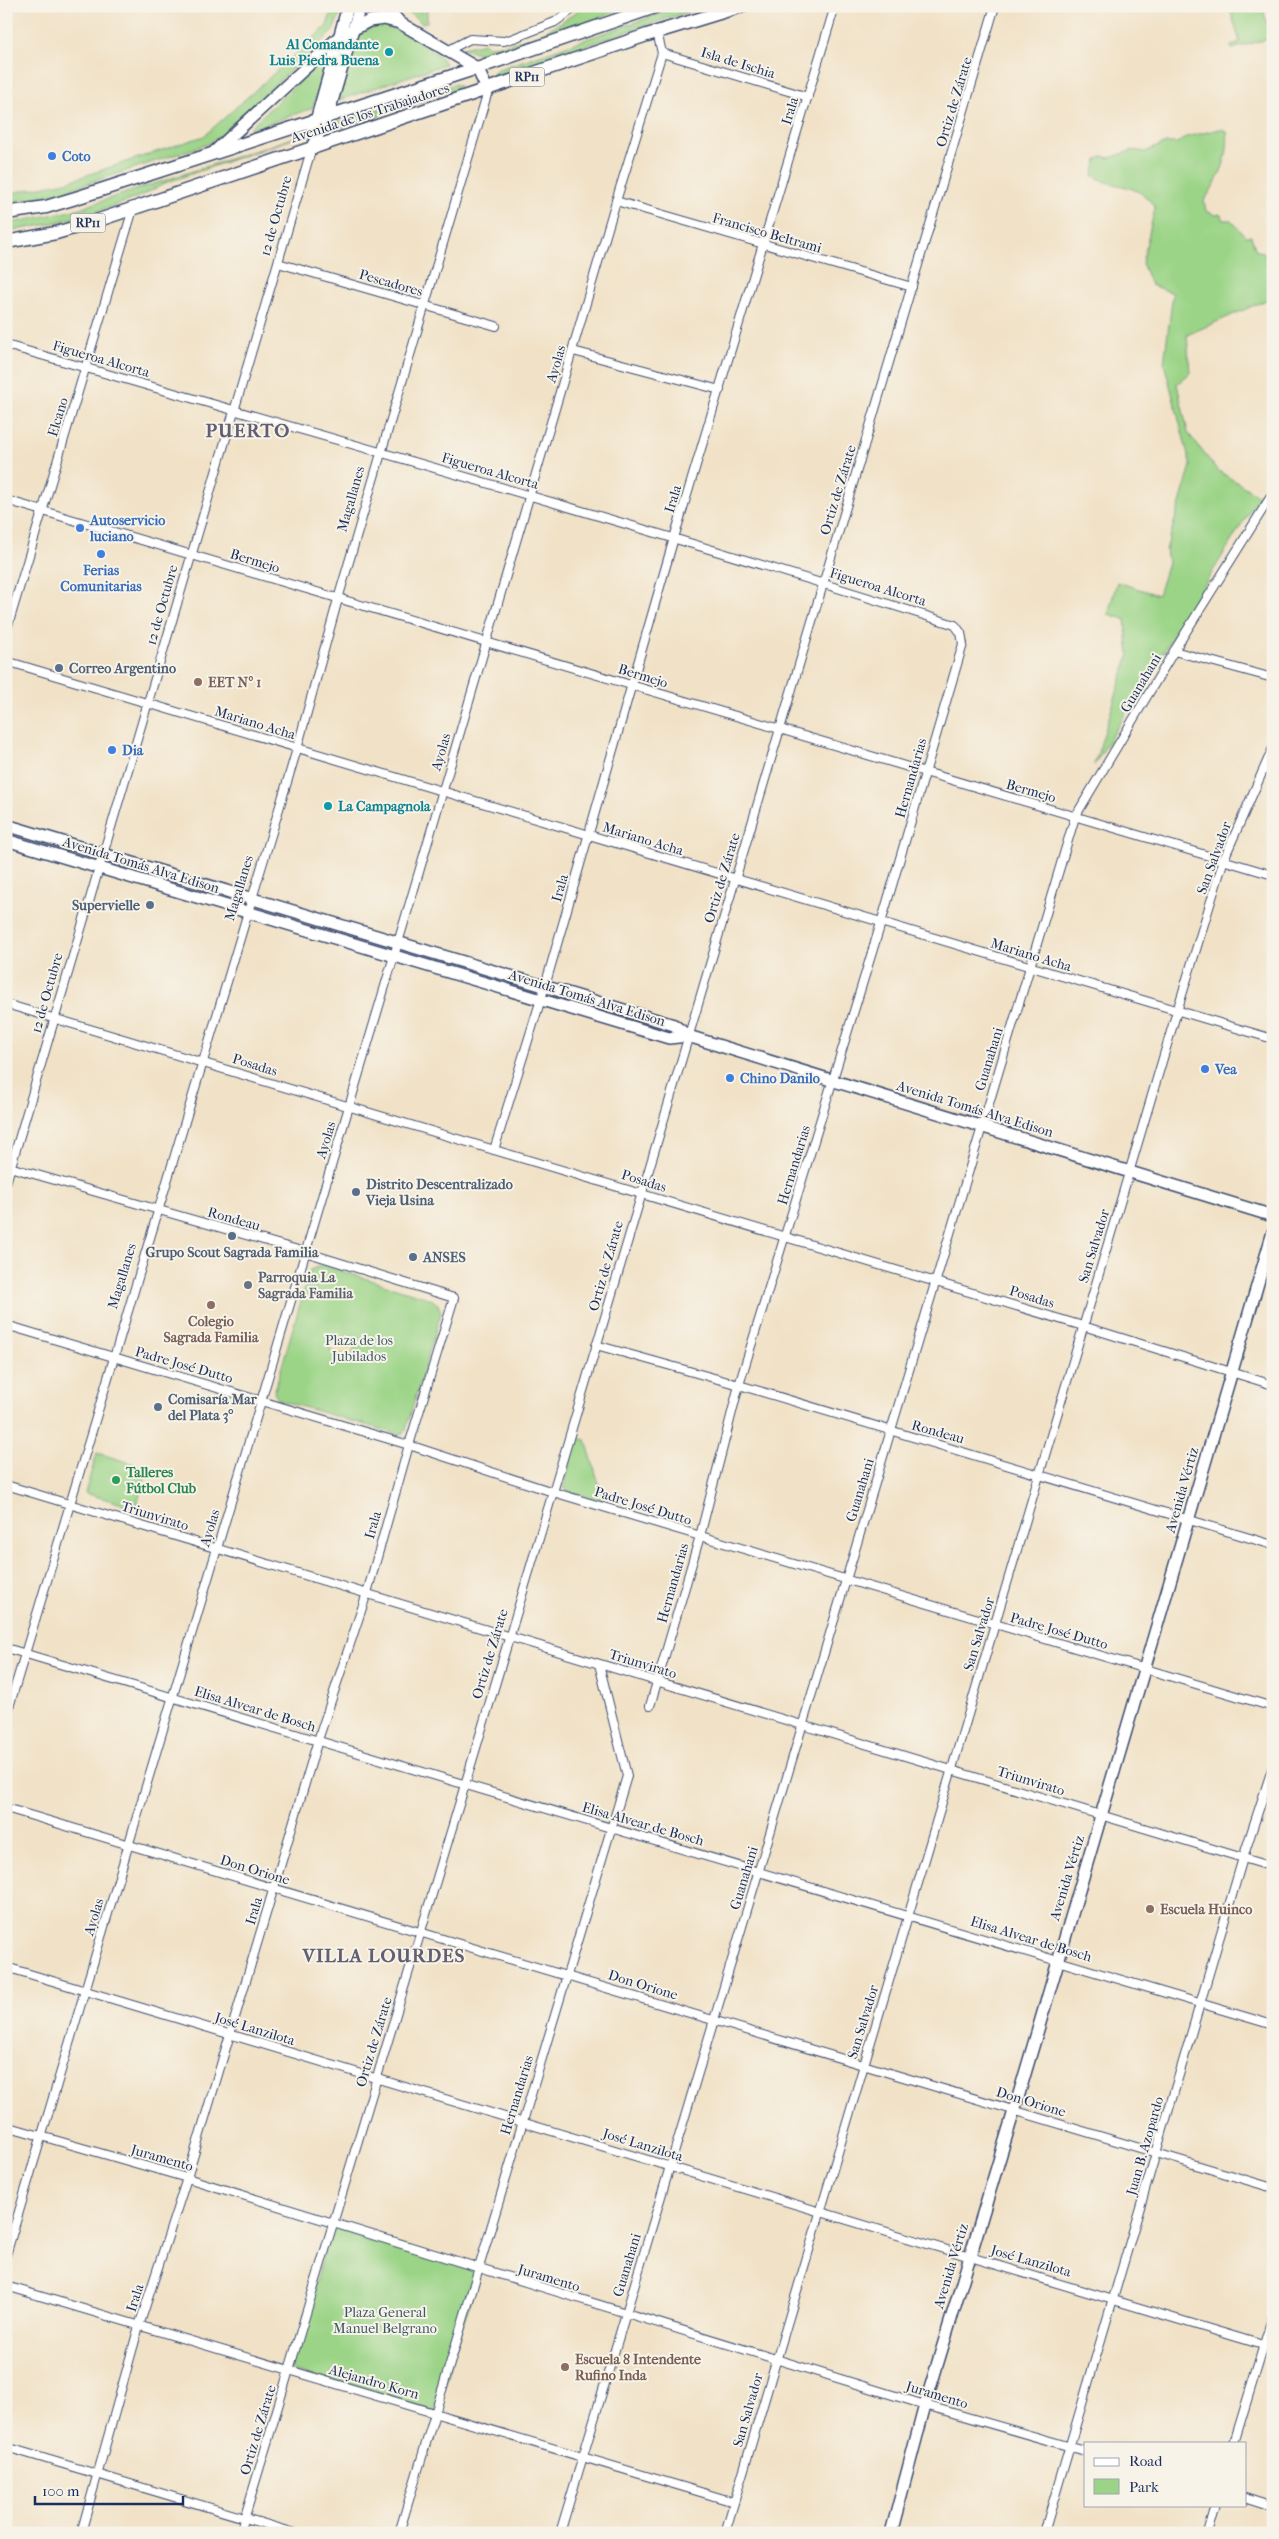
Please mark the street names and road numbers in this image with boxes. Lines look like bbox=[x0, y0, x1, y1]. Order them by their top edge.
street label: Isla de Ischia bbox=[699, 44, 778, 82]
street label: Ortiz de Zárate bbox=[932, 55, 976, 149]
road number: RP11 bbox=[510, 68, 544, 86]
street label: Avenida de los Trabajadores bbox=[288, 79, 451, 147]
street label: Irala bbox=[778, 95, 802, 127]
street label: 12 de Octubre bbox=[256, 174, 296, 258]
street label: Francisco Beltrami bbox=[710, 209, 824, 257]
road number: RP11 bbox=[70, 214, 106, 232]
street label: Pescadores bbox=[357, 266, 425, 300]
street label: Figueroa Alcorta bbox=[51, 337, 152, 381]
street label: Ayolas bbox=[542, 343, 569, 386]
street label: Elcano bbox=[44, 395, 72, 439]
street label: Ortiz de Zárate bbox=[816, 443, 860, 537]
street label: Figueroa Alcorta bbox=[440, 449, 541, 493]
street label: Magallanes bbox=[334, 464, 368, 534]
street label: Irala bbox=[661, 483, 685, 515]
street label: Bermejo bbox=[228, 545, 282, 577]
street label: 12 de Octubre bbox=[142, 563, 182, 647]
street label: Figueroa Alcorta bbox=[828, 564, 929, 610]
street label: Guanahani bbox=[1117, 651, 1165, 715]
street label: Bermejo bbox=[616, 660, 670, 692]
street label: Mariano Acha bbox=[213, 703, 298, 743]
street label: Ayolas bbox=[427, 731, 454, 774]
street label: Hernandarias bbox=[891, 736, 931, 820]
street label: Bermejo bbox=[1004, 776, 1058, 806]
street label: Mariano Acha bbox=[601, 819, 686, 859]
street label: San Salvador bbox=[1193, 819, 1235, 897]
street label: Ortiz de Zárate bbox=[700, 831, 744, 925]
street label: Avenida Tomás Alva Edison bbox=[60, 833, 221, 897]
street label: Magallanes bbox=[221, 853, 257, 923]
street label: Irala bbox=[548, 872, 572, 904]
street label: Mariano Acha bbox=[989, 935, 1074, 975]
street label: 12 de Octubre bbox=[27, 951, 67, 1035]
street label: Avenida Tomás Alva Edison bbox=[506, 966, 667, 1030]
street label: Guanahani bbox=[971, 1025, 1007, 1093]
street label: Posadas bbox=[230, 1050, 280, 1080]
street label: Avenida Tomás Alva Edison bbox=[894, 1077, 1055, 1141]
street label: Ayolas bbox=[312, 1119, 340, 1162]
street label: Hernandarias bbox=[774, 1123, 814, 1207]
street label: Posadas bbox=[619, 1166, 669, 1196]
street label: Rondeau bbox=[206, 1203, 262, 1235]
street label: San Salvador bbox=[1075, 1207, 1113, 1285]
street label: Ortiz de Zárate bbox=[585, 1219, 627, 1313]
street label: Magallanes bbox=[104, 1241, 140, 1311]
street label: Posadas bbox=[1007, 1282, 1057, 1312]
street label: Padre José Dutto bbox=[133, 1343, 235, 1387]
street label: Rondeau bbox=[910, 1416, 966, 1448]
street label: Avenida Vértiz bbox=[1161, 1445, 1202, 1536]
street label: Guanahani bbox=[842, 1456, 878, 1524]
street label: Padre José Dutto bbox=[592, 1483, 694, 1529]
street label: Triunvirato bbox=[119, 1498, 191, 1534]
street label: Ayolas bbox=[196, 1507, 224, 1550]
street label: Irala bbox=[361, 1509, 385, 1541]
street label: Hernandarias bbox=[653, 1541, 693, 1625]
street label: San Salvador bbox=[960, 1595, 998, 1673]
street label: Ortiz de Zárate bbox=[468, 1607, 512, 1701]
street label: Padre José Dutto bbox=[1008, 1609, 1110, 1653]
street label: Triunvirato bbox=[607, 1646, 679, 1682]
street label: Elisa Alvear de Bosch bbox=[192, 1682, 318, 1736]
street label: Triunvirato bbox=[995, 1763, 1067, 1799]
street label: Elisa Alvear de Bosch bbox=[580, 1798, 706, 1850]
street label: Avenida Vértiz bbox=[1046, 1833, 1088, 1924]
street label: Guanahani bbox=[726, 1844, 762, 1912]
street label: Don Orione bbox=[218, 1851, 292, 1889]
street label: Irala bbox=[242, 1895, 266, 1927]
street label: Ayolas bbox=[80, 1896, 108, 1939]
street label: Elisa Alvear de Bosch bbox=[968, 1912, 1094, 1966]
street label: Don Orione bbox=[606, 1966, 680, 2004]
street label: San Salvador bbox=[844, 1983, 882, 2061]
street label: Ortiz de Zárate bbox=[352, 1995, 396, 2089]
street label: José Lanzilota bbox=[212, 2008, 298, 2049]
street label: Hernandarias bbox=[497, 2053, 537, 2137]
street label: Don Orione bbox=[994, 2083, 1068, 2121]
street label: Juan B. Azopardo bbox=[1122, 2095, 1167, 2198]
street label: José Lanzilota bbox=[600, 2124, 686, 2165]
street label: Juramento bbox=[128, 2141, 195, 2175]
street label: Avenida Vértiz bbox=[930, 2221, 972, 2312]
street label: Guanahani bbox=[609, 2231, 645, 2299]
street label: José Lanzilota bbox=[988, 2241, 1074, 2281]
street label: Juramento bbox=[515, 2260, 582, 2295]
street label: Irala bbox=[123, 2281, 148, 2314]
street label: Alejandro Korn bbox=[326, 2361, 421, 2403]
street label: San Salvador bbox=[729, 2371, 767, 2449]
street label: Juramento bbox=[903, 2377, 970, 2412]
street label: Ortiz de Zárate bbox=[236, 2383, 280, 2477]

